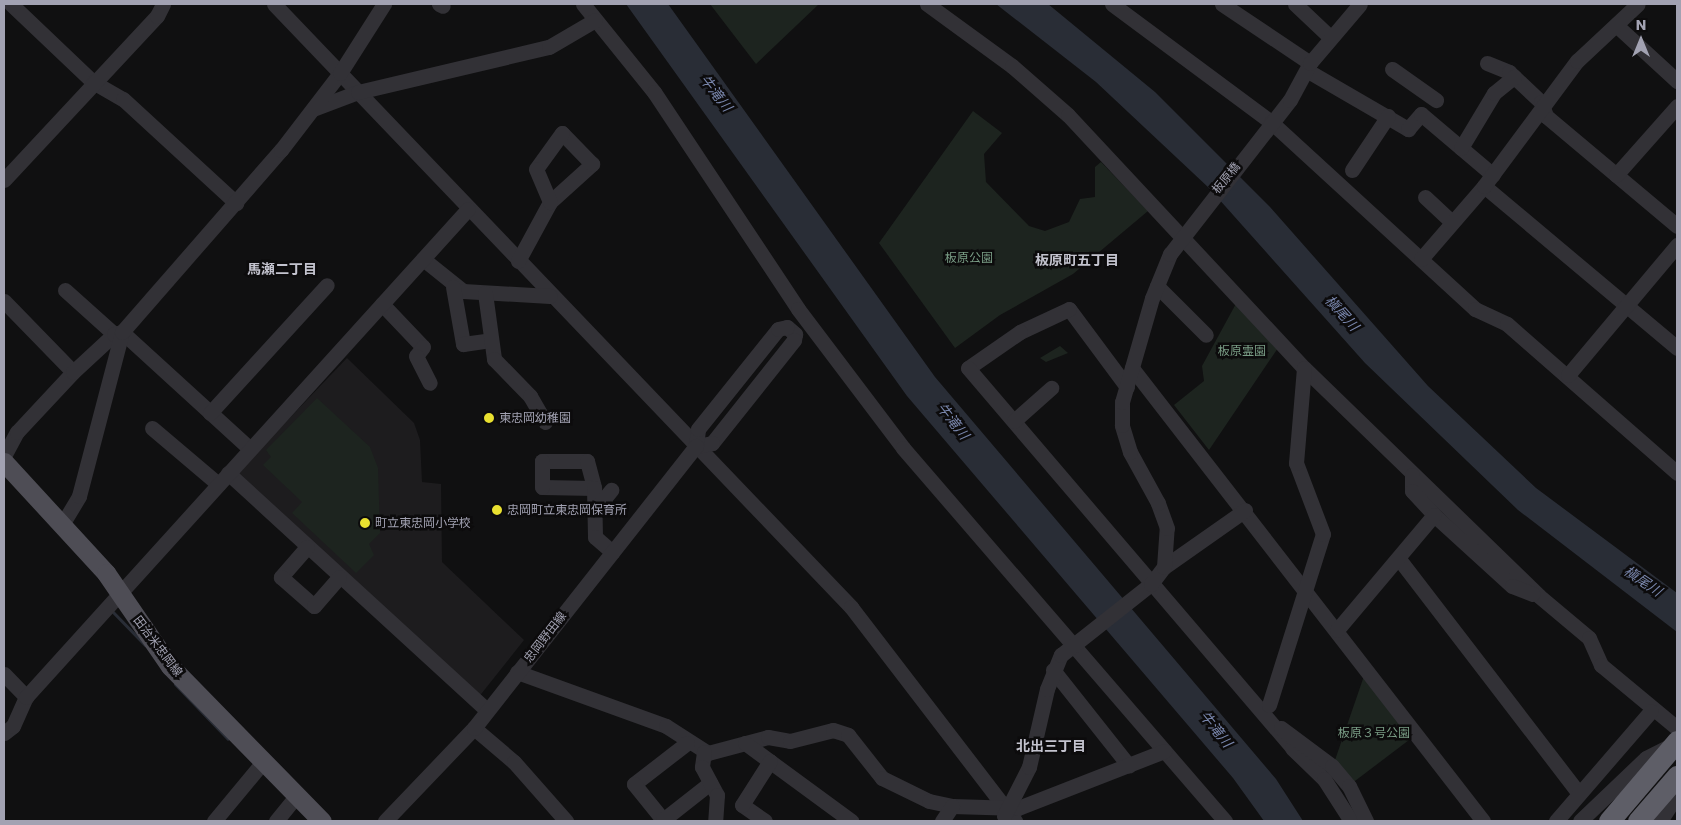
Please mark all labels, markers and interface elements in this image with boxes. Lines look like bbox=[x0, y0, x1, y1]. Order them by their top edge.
north arrow bbox=[1616, 15, 1666, 65]
text: N bbox=[1636, 15, 1646, 35]
water label: 牛滝川 bbox=[696, 71, 736, 115]
street label: 板原橋 bbox=[1209, 159, 1243, 197]
park label: 板原公園 bbox=[945, 251, 993, 265]
district label: 板原町五丁目 bbox=[1035, 252, 1119, 268]
district label: 馬瀬二丁目 bbox=[247, 261, 317, 277]
water label: 槇尾川 bbox=[1322, 292, 1362, 334]
park label: 板原霊園 bbox=[1218, 344, 1266, 358]
water label: 牛滝川 bbox=[933, 399, 973, 443]
place label: 東忠岡幼稚園 bbox=[499, 411, 571, 425]
marker: 東忠岡幼稚園 bbox=[483, 412, 495, 424]
place label: 忠岡町立東忠岡保育所 bbox=[507, 503, 627, 517]
marker: 忠岡町立東忠岡保育所 bbox=[491, 504, 503, 516]
place label: 町立東忠岡小学校 bbox=[375, 516, 471, 530]
marker: 町立東忠岡小学校 bbox=[359, 517, 371, 529]
water label: 槇尾川 bbox=[1621, 562, 1665, 600]
street label: 忠岡野田線 bbox=[521, 609, 569, 665]
street label: 田治米忠岡線 bbox=[131, 613, 185, 679]
water label: 牛滝川 bbox=[1196, 707, 1236, 751]
park label: 板原３号公園 bbox=[1338, 726, 1410, 740]
district label: 北出三丁目 bbox=[1016, 738, 1086, 754]

